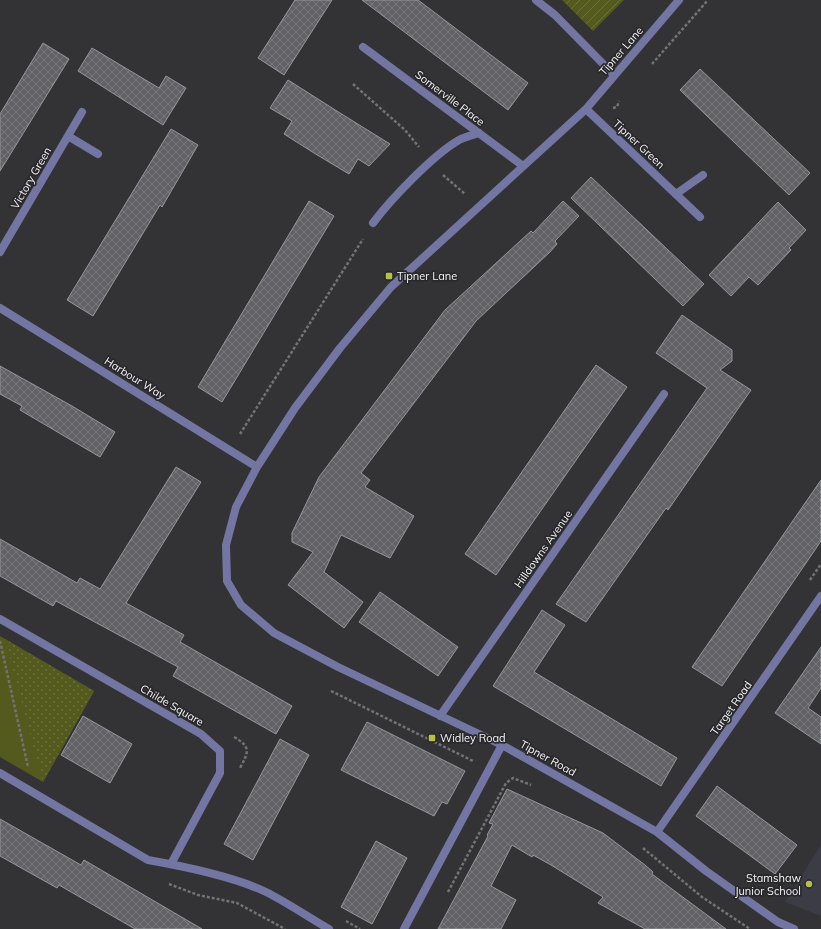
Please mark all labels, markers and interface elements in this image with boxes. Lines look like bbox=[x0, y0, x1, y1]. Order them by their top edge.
street label: Tipner Lane bbox=[596, 24, 646, 78]
street label: Somerville Place bbox=[413, 67, 488, 129]
street label: Tipner Green bbox=[610, 117, 668, 171]
street label: Victory Green bbox=[8, 145, 54, 211]
place label: Tipner Lane bbox=[397, 269, 457, 283]
marker: Tipner Lane bbox=[384, 271, 394, 281]
street label: Harbour Way bbox=[102, 354, 168, 402]
street label: Hilldowns Avenue bbox=[511, 507, 575, 591]
street label: Target Road bbox=[707, 678, 755, 738]
street label: Childe Square bbox=[138, 681, 206, 729]
place label: Widley Road bbox=[440, 731, 506, 745]
marker: Widley Road bbox=[427, 733, 437, 743]
street label: Tipner Road bbox=[517, 737, 579, 779]
place label: Stamshaw Junior School bbox=[735, 871, 801, 898]
marker: Stamshaw Junior School bbox=[804, 879, 814, 889]

